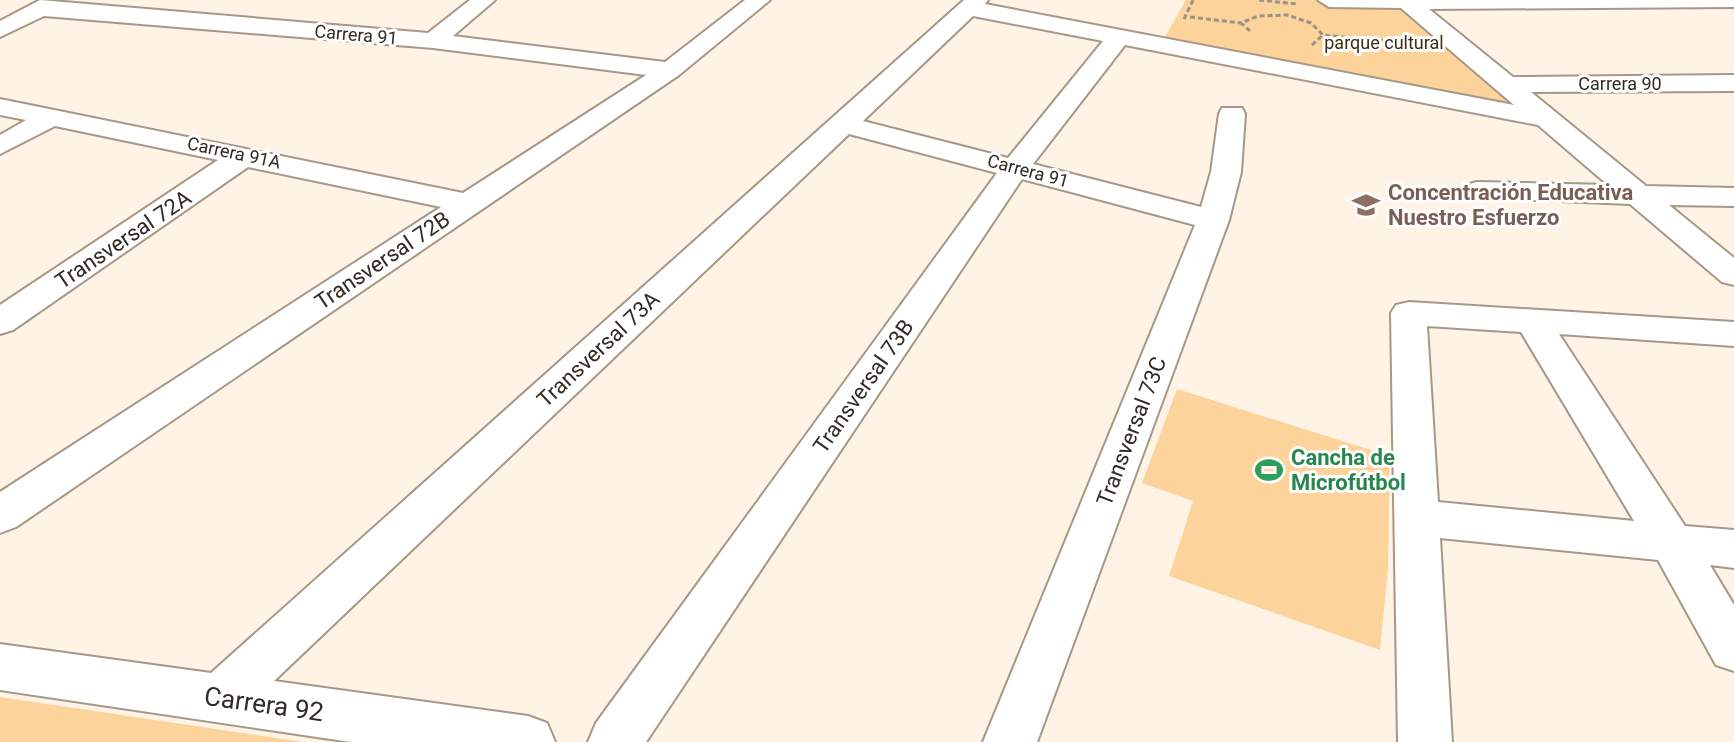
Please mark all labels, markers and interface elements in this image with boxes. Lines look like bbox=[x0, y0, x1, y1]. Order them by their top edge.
street label: Carrera 91 bbox=[314, 20, 398, 49]
park label: parque cultural bbox=[1324, 32, 1444, 53]
street label: Carrera 90 bbox=[1578, 73, 1662, 94]
street label: Carrera 91A bbox=[185, 132, 283, 173]
street label: Carrera 91 bbox=[985, 150, 1071, 191]
place label: Concentración Educativa Nuestro Esfuerzo bbox=[1388, 180, 1634, 230]
street label: Transversal 72A bbox=[51, 185, 196, 294]
school or university icon: Concentración Educativa Nuestro Esfuerzo bbox=[1351, 190, 1381, 220]
street label: Transversal 72B bbox=[310, 206, 454, 315]
street label: Transversal 73A bbox=[532, 286, 665, 412]
street label: Transversal 73B bbox=[808, 315, 919, 458]
street label: Transversal 73C bbox=[1092, 353, 1171, 509]
place label: Cancha de Microfútbol bbox=[1291, 445, 1406, 495]
sports icon: Cancha de Microfútbol bbox=[1254, 455, 1284, 485]
street label: Carrera 92 bbox=[202, 681, 326, 727]

